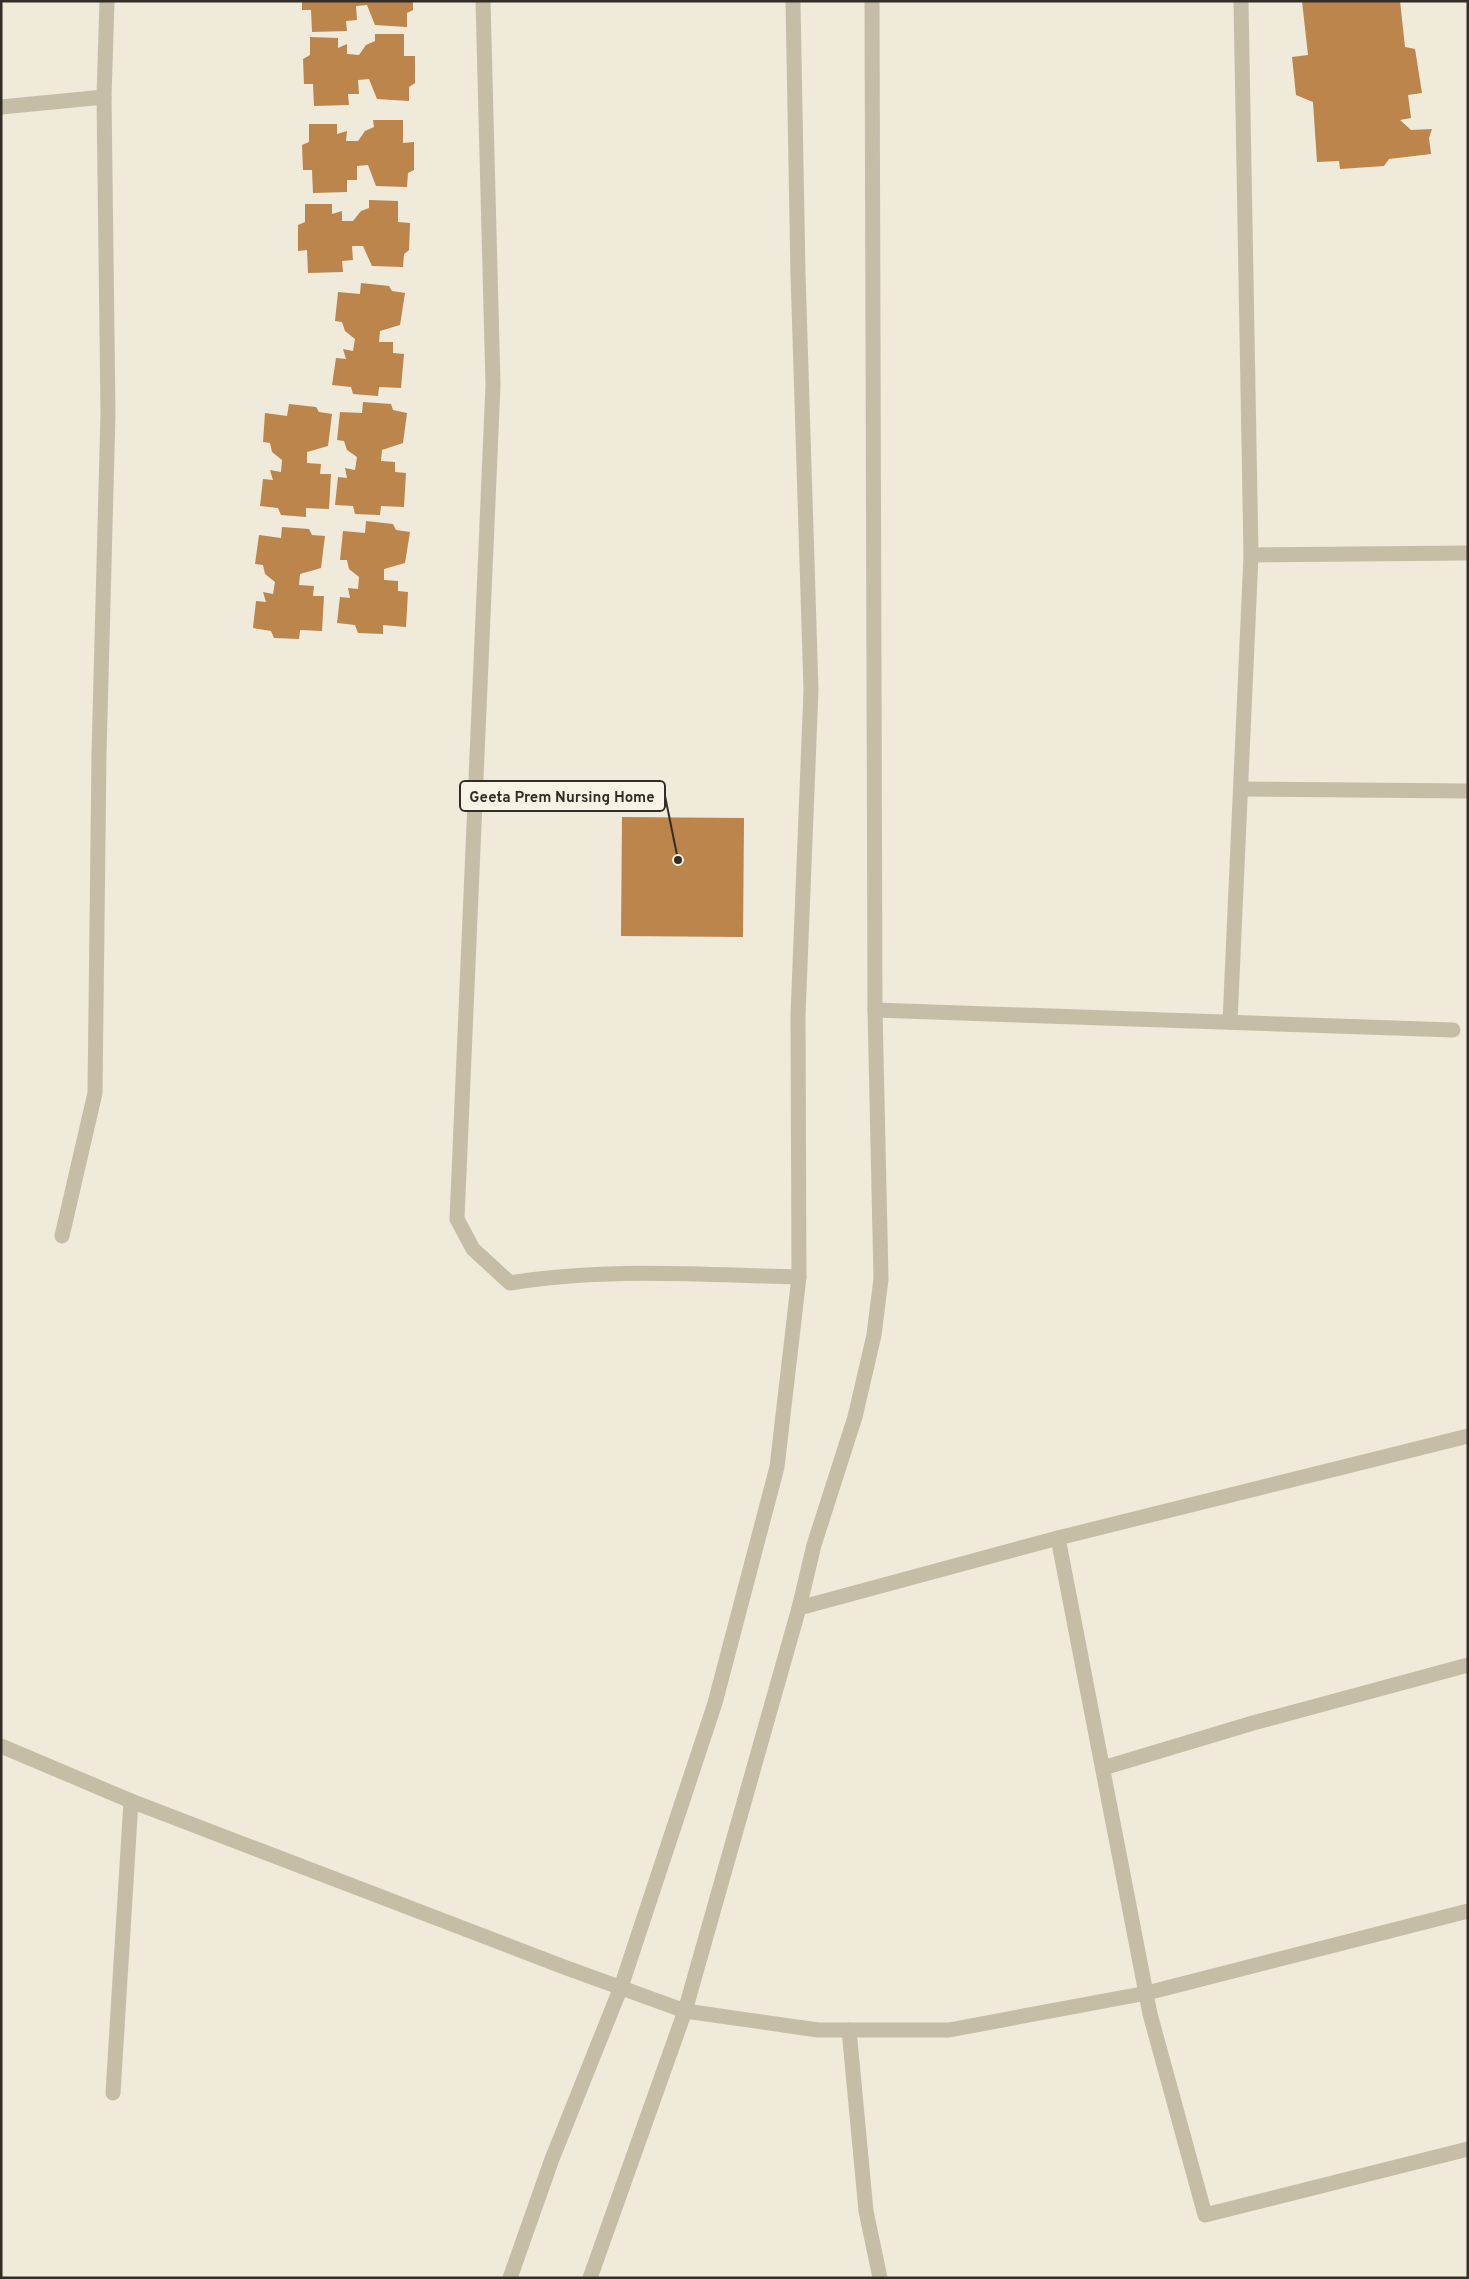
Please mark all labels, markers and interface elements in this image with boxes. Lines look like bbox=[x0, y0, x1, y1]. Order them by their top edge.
callout: Geeta Prem Nursing Home bbox=[460, 781, 665, 811]
text: Geeta Prem Nursing Home bbox=[469, 789, 655, 808]

